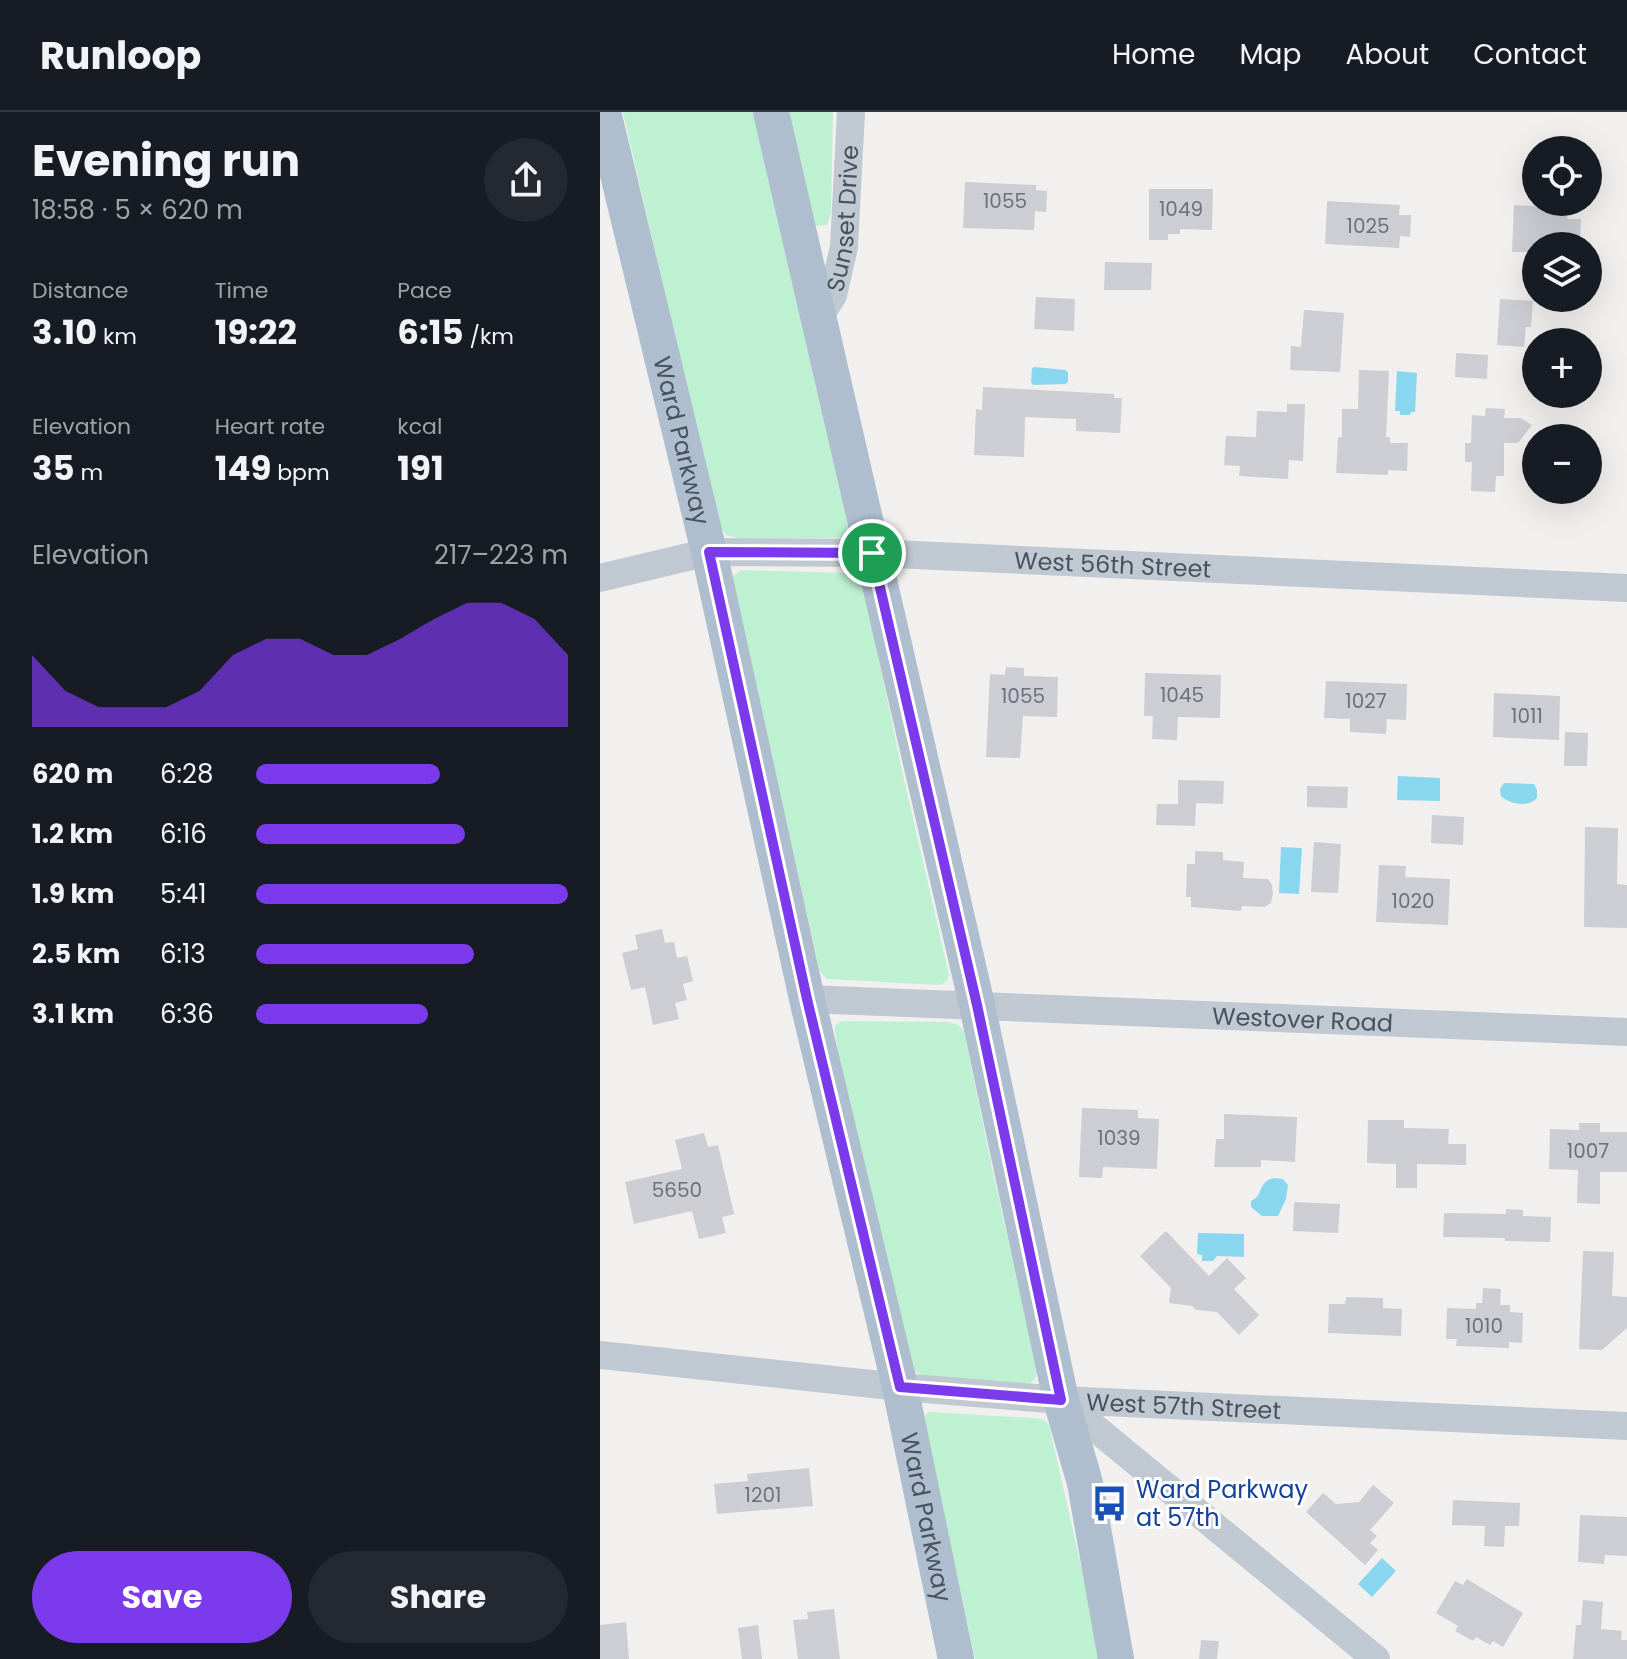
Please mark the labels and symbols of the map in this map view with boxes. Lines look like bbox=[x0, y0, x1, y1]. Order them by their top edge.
street label: Sunset Drive bbox=[818, 144, 866, 295]
house number: 1055 bbox=[983, 187, 1027, 215]
house number: 1049 bbox=[1159, 195, 1203, 223]
house number: 1025 bbox=[1346, 212, 1390, 240]
street label: Ward Parkway bbox=[646, 353, 718, 529]
pin bbox=[838, 519, 906, 587]
street label: West 56th Street bbox=[1013, 543, 1212, 585]
house number: 1045 bbox=[1160, 681, 1204, 709]
house number: 1055 bbox=[1001, 682, 1045, 710]
house number: 1027 bbox=[1345, 687, 1387, 715]
house number: 1011 bbox=[1511, 702, 1543, 730]
house number: 1020 bbox=[1391, 887, 1435, 915]
street label: Westover Road bbox=[1211, 999, 1394, 1039]
house number: 1039 bbox=[1097, 1124, 1141, 1152]
house number: 1007 bbox=[1567, 1137, 1609, 1165]
house number: 5650 bbox=[652, 1176, 702, 1204]
house number: 1010 bbox=[1465, 1312, 1503, 1340]
street label: West 57th Street bbox=[1085, 1385, 1282, 1427]
street label: Ward Parkway bbox=[893, 1429, 960, 1605]
place label: Ward Parkway at 57th bbox=[1136, 1473, 1309, 1534]
house number: 1201 bbox=[745, 1481, 781, 1509]
bus stop icon: Ward Parkway at 57th bbox=[1091, 1484, 1129, 1522]

